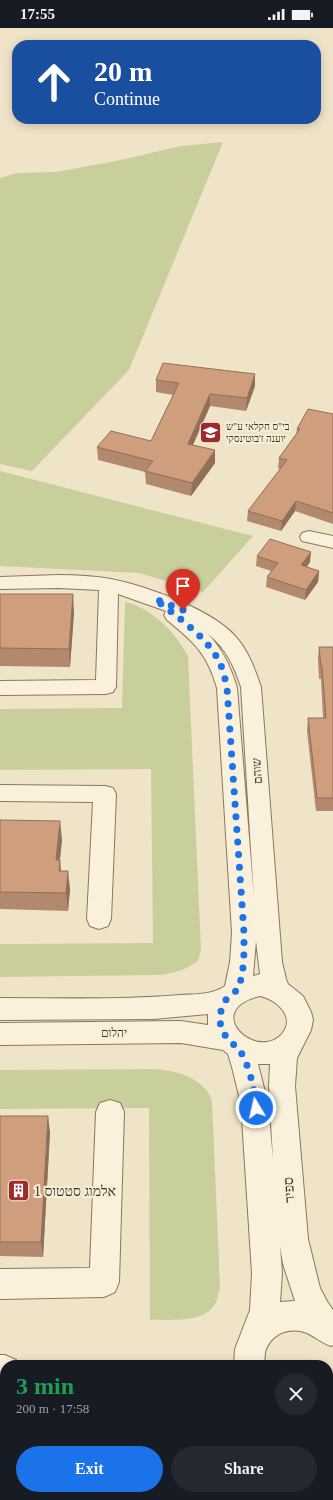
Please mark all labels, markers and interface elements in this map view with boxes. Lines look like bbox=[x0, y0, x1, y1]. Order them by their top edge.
text: 17:55 bbox=[20, 6, 55, 22]
icon: ahead bbox=[28, 56, 80, 108]
text: 20 m bbox=[94, 56, 152, 87]
text: Continue bbox=[94, 89, 160, 109]
school or university icon: בי"ס חקלאי ע"ש יוענה ז'בוטינסקי bbox=[198, 419, 224, 445]
place label: בי"ס חקלאי ע"ש יוענה ז'בוטינסקי bbox=[226, 421, 290, 444]
pin bbox=[166, 569, 200, 610]
icon: arrive bbox=[172, 575, 194, 597]
street label: שוהם bbox=[249, 757, 265, 784]
street label: יהלום bbox=[101, 1026, 127, 1040]
position arrow bbox=[235, 1087, 277, 1129]
street label: ספיר bbox=[281, 1177, 297, 1203]
building icon: אלמוג סטטוס 1 bbox=[6, 1178, 32, 1204]
place label: אלמוג סטטוס 1 bbox=[34, 1184, 116, 1199]
text: 3 min bbox=[16, 1373, 74, 1399]
button: close bbox=[275, 1373, 317, 1415]
text: 200 m · 17:58 bbox=[16, 1401, 89, 1416]
button: Exit bbox=[16, 1446, 163, 1492]
button: Share bbox=[171, 1446, 317, 1492]

